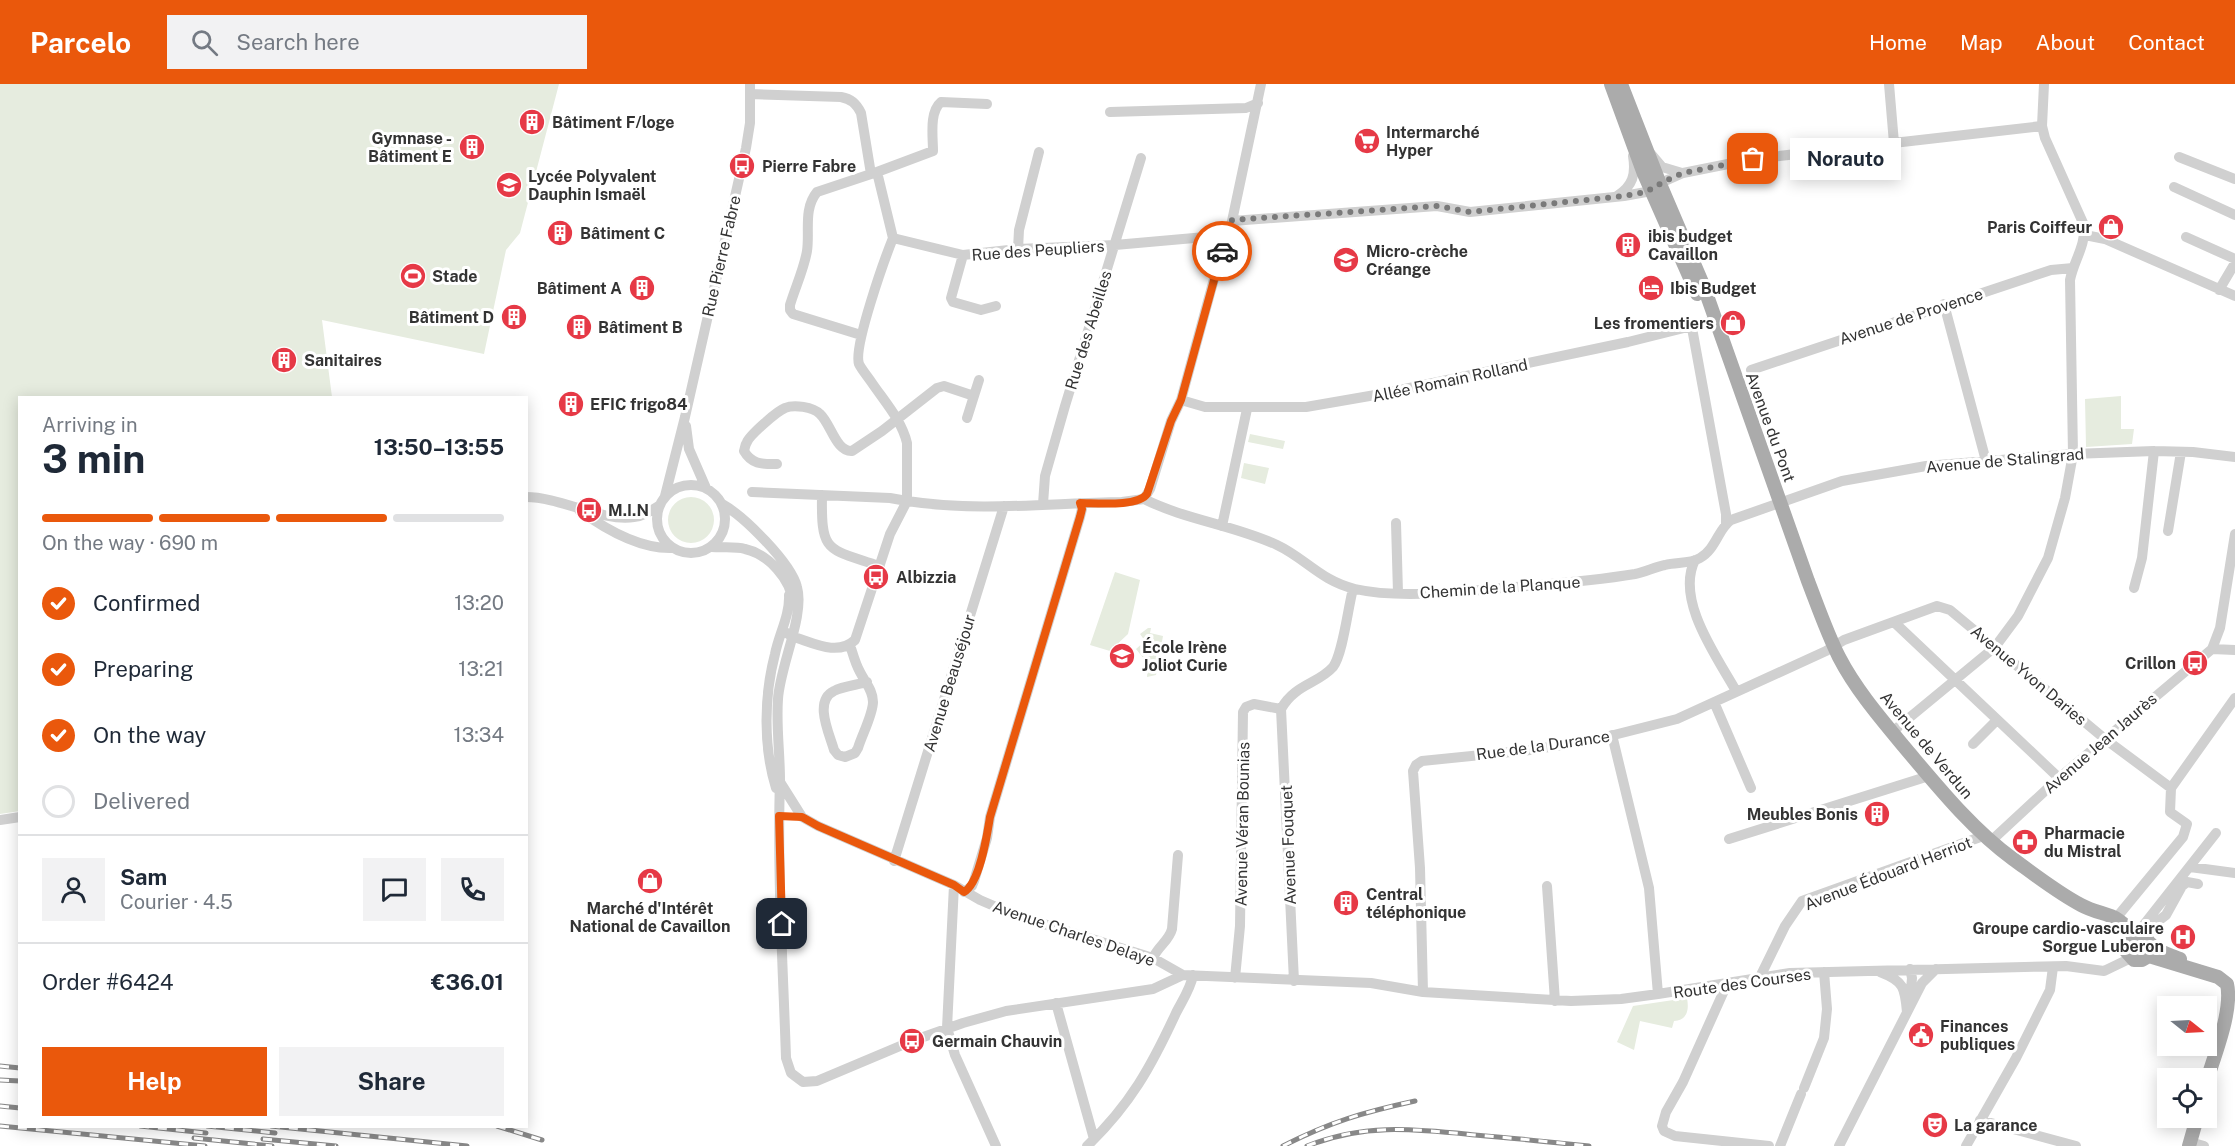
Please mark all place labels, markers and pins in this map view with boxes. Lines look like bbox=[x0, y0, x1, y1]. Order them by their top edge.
building icon: Bâtiment F/loge bbox=[517, 107, 547, 137]
place label: Bâtiment F/loge bbox=[552, 113, 675, 132]
place label: Intermarché Hyper bbox=[1386, 123, 1480, 160]
supermarket icon: Intermarché Hyper bbox=[1352, 126, 1382, 156]
place label: Gymnase - Bâtiment E bbox=[368, 129, 452, 166]
building icon: Gymnase - Bâtiment E bbox=[457, 132, 487, 162]
pin bbox=[1727, 133, 1778, 184]
callout: Norauto bbox=[1789, 138, 1900, 180]
bus stop icon: Pierre Fabre bbox=[727, 151, 757, 181]
place label: Pierre Fabre bbox=[762, 157, 856, 176]
place label: Lycée Polyvalent Dauphin Ismaël bbox=[528, 167, 657, 204]
school or university icon: Lycée Polyvalent Dauphin Ismaël bbox=[494, 170, 524, 200]
shop icon: Paris Coiffeur bbox=[2096, 212, 2126, 242]
building icon: Bâtiment C bbox=[545, 218, 575, 248]
place label: Paris Coiffeur bbox=[1987, 218, 2092, 237]
place label: Bâtiment C bbox=[580, 224, 665, 243]
place label: ibis budget Cavaillon bbox=[1648, 227, 1733, 264]
building icon: ibis budget Cavaillon bbox=[1613, 230, 1643, 260]
place label: Micro-crèche Créange bbox=[1366, 242, 1468, 279]
school or university icon: Micro-crèche Créange bbox=[1331, 245, 1361, 275]
sports icon: Stade bbox=[398, 261, 428, 291]
place label: Stade bbox=[432, 267, 478, 286]
building icon: Bâtiment A bbox=[627, 273, 657, 303]
hotel icon: Ibis Budget bbox=[1636, 273, 1666, 303]
place label: Bâtiment A bbox=[537, 279, 622, 298]
place label: Ibis Budget bbox=[1670, 279, 1757, 298]
building icon: Bâtiment D bbox=[499, 302, 529, 332]
place label: Bâtiment D bbox=[409, 308, 494, 327]
shop icon: Les fromentiers bbox=[1718, 308, 1748, 338]
building icon: Bâtiment B bbox=[564, 312, 594, 342]
place label: Les fromentiers bbox=[1594, 314, 1714, 333]
place label: Bâtiment B bbox=[598, 318, 683, 337]
building icon: Sanitaires bbox=[269, 345, 299, 375]
place label: Sanitaires bbox=[304, 351, 382, 370]
building icon: EFIC frigo84 bbox=[556, 389, 586, 419]
place label: EFIC frigo84 bbox=[590, 395, 688, 414]
bus stop icon: M.I.N bbox=[574, 495, 604, 525]
place label: M.I.N bbox=[608, 501, 649, 520]
bus stop icon: Albizzia bbox=[861, 562, 891, 592]
place label: Albizzia bbox=[896, 568, 956, 587]
place label: École Irène Joliot Curie bbox=[1142, 637, 1227, 675]
school or university icon: École Irène Joliot Curie bbox=[1107, 641, 1137, 671]
bus stop icon: Crillon bbox=[2180, 648, 2210, 678]
place label: Crillon bbox=[2125, 654, 2176, 673]
building icon: Meubles Bonis bbox=[1862, 799, 1892, 829]
place label: Meubles Bonis bbox=[1747, 805, 1858, 824]
place label: Pharmacie du Mistral bbox=[2044, 824, 2125, 861]
pharmacy icon: Pharmacie du Mistral bbox=[2010, 827, 2040, 857]
shop icon: Marché d'Intérêt National de Cavaillon bbox=[635, 866, 665, 896]
place label: Central téléphonique bbox=[1366, 885, 1466, 922]
building icon: Central téléphonique bbox=[1331, 888, 1361, 918]
pin bbox=[756, 898, 807, 949]
place label: Marché d'Intérêt National de Cavaillon bbox=[569, 899, 731, 936]
place label: Groupe cardio-vasculaire Sorgue Luberon bbox=[1972, 919, 2164, 956]
hospital icon: Groupe cardio-vasculaire Sorgue Luberon bbox=[2168, 922, 2198, 952]
place label: Finances publiques bbox=[1940, 1017, 2015, 1054]
public building icon: Finances publiques bbox=[1906, 1020, 1936, 1050]
bus stop icon: Germain Chauvin bbox=[897, 1026, 927, 1056]
place label: Germain Chauvin bbox=[932, 1032, 1062, 1051]
theatre icon: La garance bbox=[1920, 1110, 1950, 1140]
place label: La garance bbox=[1954, 1116, 2038, 1135]

